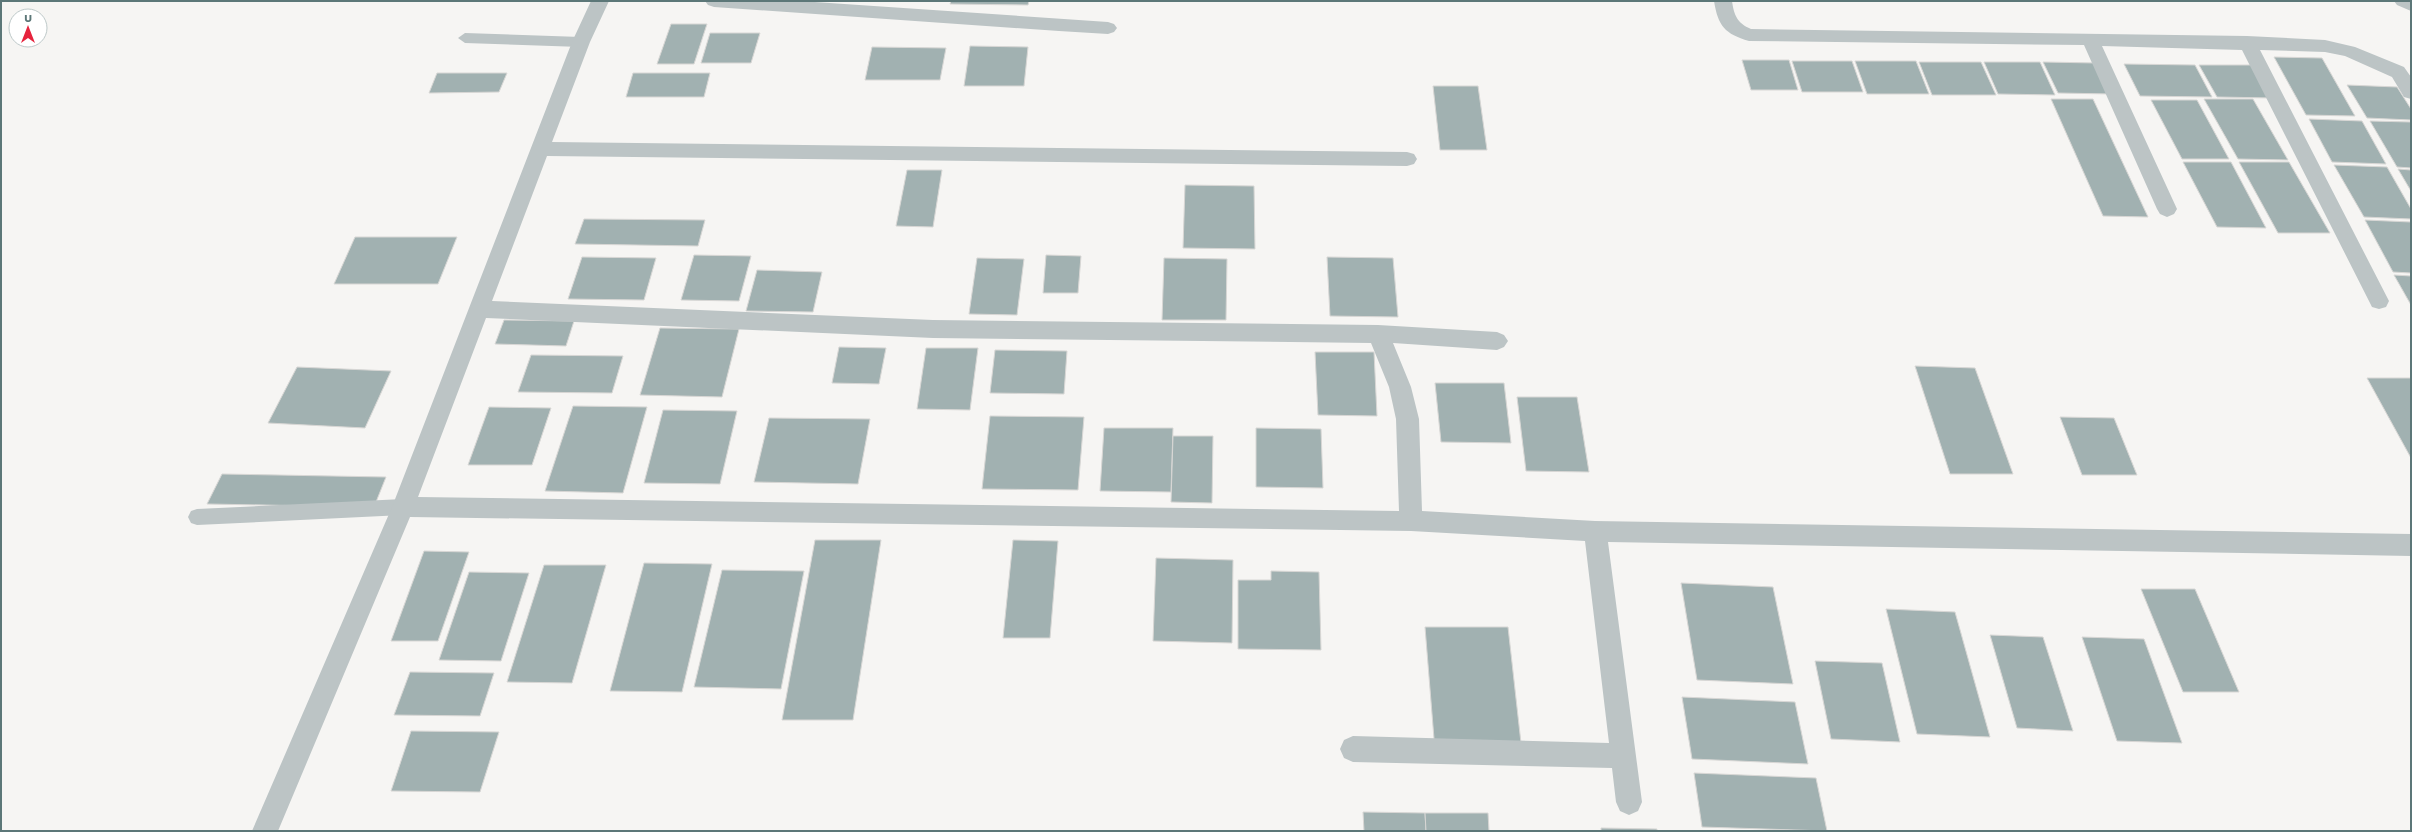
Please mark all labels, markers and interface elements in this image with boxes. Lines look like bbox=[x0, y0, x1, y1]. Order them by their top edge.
north arrow bbox=[8, 8, 48, 48]
text: U bbox=[24, 10, 32, 26]

